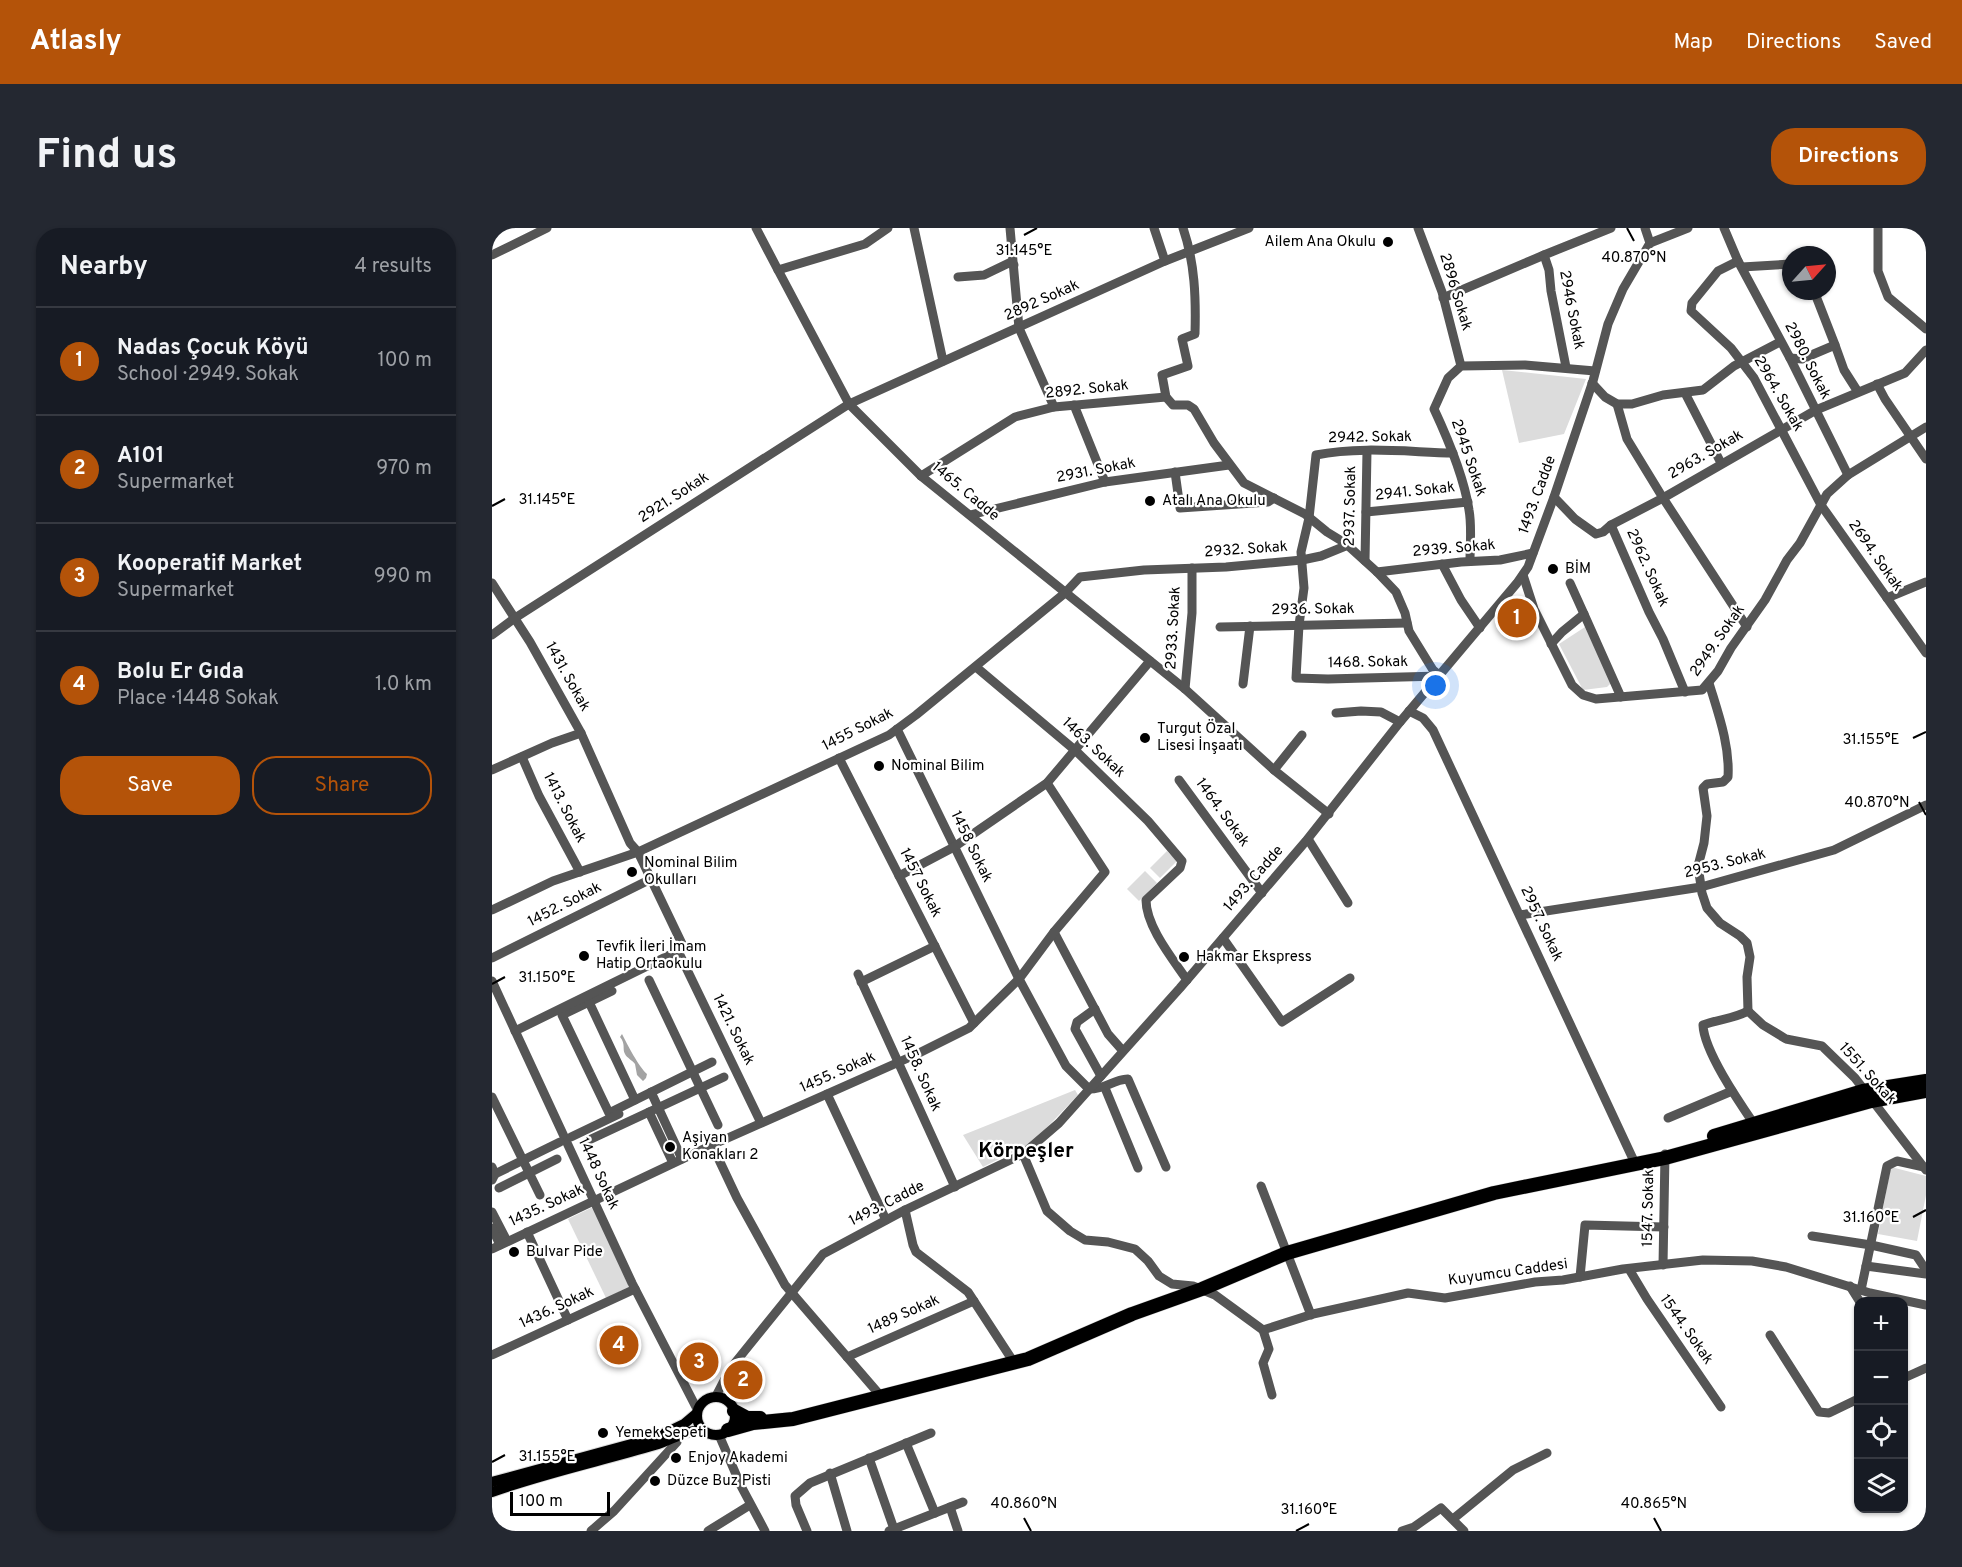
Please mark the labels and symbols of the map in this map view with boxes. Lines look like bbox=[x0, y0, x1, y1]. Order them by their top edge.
place label: Ailem Ana Okulu bbox=[1265, 233, 1376, 252]
marker: Ailem Ana Okulu bbox=[1381, 235, 1395, 249]
text: 31.145°E bbox=[996, 242, 1052, 261]
north arrow bbox=[1782, 246, 1836, 300]
text: 40.870°N bbox=[1601, 249, 1667, 268]
street label: 2896 Sokak bbox=[1434, 251, 1476, 333]
street label: 2946 Sokak bbox=[1554, 269, 1588, 351]
street label: 2892 Sokak bbox=[1001, 276, 1083, 326]
street label: 2980. Sokak bbox=[1779, 319, 1835, 403]
street label: 2964. Sokak bbox=[1749, 353, 1807, 435]
street label: 2892. Sokak bbox=[1044, 376, 1130, 404]
street label: 2945 Sokak bbox=[1446, 417, 1490, 499]
street label: 2963. Sokak bbox=[1665, 426, 1747, 484]
street label: 2942. Sokak bbox=[1328, 428, 1412, 448]
street label: 1493. Cadde bbox=[1515, 453, 1561, 537]
street label: 2931. Sokak bbox=[1055, 454, 1137, 488]
street label: 1465. Cadde bbox=[927, 458, 1003, 526]
street label: 2937. Sokak bbox=[1341, 465, 1361, 547]
street label: 2921. Sokak bbox=[635, 468, 713, 528]
street label: 2941. Sokak bbox=[1374, 478, 1456, 506]
text: 31.145°E bbox=[519, 491, 575, 510]
place label: Atalı Ana Okulu bbox=[1162, 492, 1266, 511]
marker: Atalı Ana Okulu bbox=[1143, 494, 1157, 508]
street label: 2694. Sokak bbox=[1843, 516, 1907, 596]
street label: 2962. Sokak bbox=[1621, 526, 1673, 610]
street label: 2939. Sokak bbox=[1412, 536, 1496, 562]
street label: 2932. Sokak bbox=[1204, 538, 1288, 562]
place label: BİM bbox=[1565, 559, 1591, 579]
marker: BİM bbox=[1546, 562, 1560, 576]
street label: 2933. Sokak bbox=[1162, 586, 1186, 670]
pin: 1 bbox=[1498, 596, 1536, 640]
street label: 2936. Sokak bbox=[1271, 600, 1355, 620]
street label: 2949. Sokak bbox=[1686, 601, 1750, 681]
street label: 1431. Sokak bbox=[540, 639, 594, 715]
street label: 1468. Sokak bbox=[1328, 653, 1408, 673]
your location bbox=[1421, 671, 1450, 700]
street label: 1455 Sokak bbox=[819, 704, 897, 756]
street label: 1463. Sokak bbox=[1057, 714, 1129, 782]
place label: Turgut Özal Lisesi İnşaatı bbox=[1157, 719, 1242, 756]
marker: Turgut Özal Lisesi İnşaatı bbox=[1138, 731, 1152, 745]
text: 31.155°E bbox=[1842, 731, 1900, 750]
place label: Nominal Bilim bbox=[891, 757, 984, 776]
marker: Nominal Bilim bbox=[872, 759, 886, 773]
street label: 1413. Sokak bbox=[538, 770, 590, 846]
street label: 1464. Sokak bbox=[1191, 775, 1253, 851]
text: 40.870°N bbox=[1844, 794, 1910, 813]
street label: 1458 Sokak bbox=[946, 808, 996, 886]
street label: 1493. Cadde bbox=[1220, 842, 1288, 916]
street label: 1457 Sokak bbox=[894, 845, 946, 921]
street label: 2953. Sokak bbox=[1682, 845, 1768, 883]
place label: Nominal Bilim Okulları bbox=[644, 854, 737, 890]
marker: Nominal Bilim Okulları bbox=[625, 865, 639, 879]
street label: 1452. Sokak bbox=[525, 878, 605, 932]
street label: 2957. Sokak bbox=[1515, 883, 1567, 965]
place label: Tevfik İleri İmam Hatip Ortaokulu bbox=[596, 937, 706, 974]
place label: Hakmar Ekspress bbox=[1196, 948, 1312, 967]
marker: Tevfik İleri İmam Hatip Ortaokulu bbox=[577, 949, 591, 963]
marker: Hakmar Ekspress bbox=[1177, 950, 1191, 964]
text: 31.150°E bbox=[518, 969, 576, 988]
street label: 1421. Sokak bbox=[708, 991, 758, 1069]
street label: 1458. Sokak bbox=[895, 1033, 945, 1115]
street label: 1551. Sokak bbox=[1834, 1039, 1900, 1109]
street label: 1455. Sokak bbox=[797, 1048, 879, 1098]
place label: Aşiyan Konakları 2 bbox=[682, 1129, 758, 1165]
street label: 1448 Sokak bbox=[573, 1135, 623, 1213]
district label: Körpeşler bbox=[978, 1138, 1074, 1165]
marker: Aşiyan Konakları 2 bbox=[663, 1140, 677, 1154]
street label: 1547. Sokak bbox=[1639, 1169, 1659, 1247]
street label: 1493. Cadde bbox=[846, 1177, 928, 1231]
street label: 1435. Sokak bbox=[507, 1180, 587, 1232]
text: 31.160°E bbox=[1842, 1209, 1900, 1228]
place label: Bulvar Pide bbox=[526, 1243, 603, 1262]
marker: Bulvar Pide bbox=[507, 1245, 521, 1259]
street label: Kuyumcu Caddesi bbox=[1447, 1255, 1569, 1291]
street label: 1436. Sokak bbox=[517, 1282, 597, 1334]
street label: 1489 Sokak bbox=[865, 1291, 943, 1339]
street label: 1544. Sokak bbox=[1655, 1291, 1717, 1369]
pin: 4 bbox=[600, 1322, 638, 1368]
pin: 3 bbox=[680, 1340, 718, 1384]
pin: 2 bbox=[724, 1358, 762, 1402]
place label: Yemek Sepeti bbox=[615, 1424, 707, 1443]
marker: Yemek Sepeti bbox=[596, 1426, 610, 1440]
text: 31.155°E bbox=[518, 1448, 576, 1467]
place label: Enjoy Akademi bbox=[688, 1449, 788, 1468]
marker: Enjoy Akademi bbox=[669, 1451, 683, 1465]
place label: Düzce Buz Pisti bbox=[667, 1472, 771, 1491]
marker: Düzce Buz Pisti bbox=[648, 1474, 662, 1488]
scale bar bbox=[510, 1489, 610, 1516]
text: 40.860°N bbox=[991, 1495, 1057, 1514]
text: 40.865°N bbox=[1621, 1495, 1687, 1514]
text: 31.160°E bbox=[1280, 1501, 1338, 1520]

